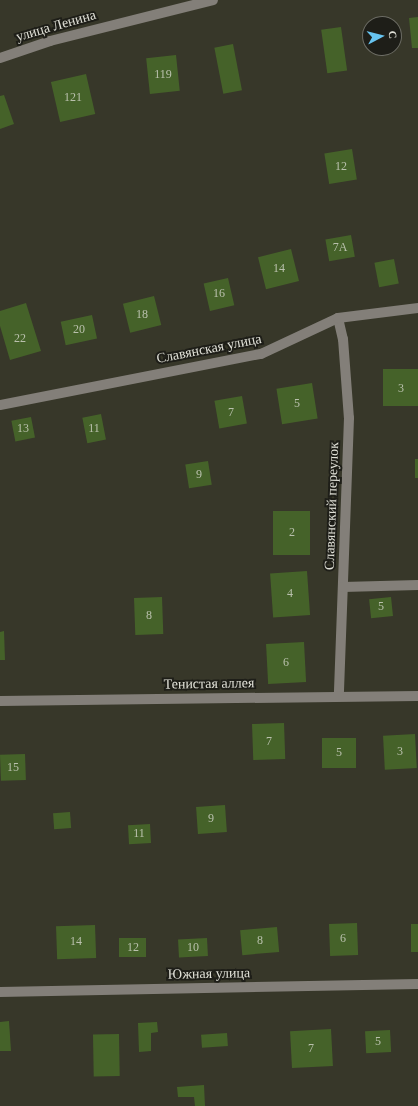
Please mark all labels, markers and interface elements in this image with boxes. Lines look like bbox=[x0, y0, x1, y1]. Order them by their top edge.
street label: улица Ленина bbox=[14, 7, 98, 45]
north arrow bbox=[362, 16, 402, 56]
text: С bbox=[386, 30, 399, 39]
house number: 119 bbox=[154, 68, 172, 82]
house number: 121 bbox=[64, 91, 82, 105]
house number: 12 bbox=[335, 160, 347, 174]
house number: 7А bbox=[333, 241, 347, 255]
house number: 14 bbox=[273, 262, 285, 276]
house number: 16 bbox=[213, 287, 225, 301]
house number: 18 bbox=[136, 308, 148, 322]
house number: 20 bbox=[73, 323, 85, 337]
street label: Славянская улица bbox=[155, 331, 263, 367]
house number: 22 bbox=[14, 332, 26, 346]
house number: 3 bbox=[398, 382, 404, 396]
house number: 5 bbox=[294, 397, 300, 411]
house number: 7 bbox=[228, 406, 234, 420]
house number: 13 bbox=[17, 422, 29, 436]
house number: 11 bbox=[88, 422, 100, 436]
street label: Славянский переулок bbox=[321, 442, 343, 570]
house number: 9 bbox=[196, 468, 202, 482]
house number: 2 bbox=[289, 526, 295, 540]
house number: 4 bbox=[287, 587, 293, 601]
house number: 5 bbox=[378, 600, 384, 614]
house number: 8 bbox=[146, 609, 152, 623]
house number: 6 bbox=[283, 656, 289, 670]
street label: Тенистая аллея bbox=[163, 675, 255, 693]
house number: 7 bbox=[266, 735, 272, 749]
house number: 3 bbox=[397, 745, 403, 759]
house number: 5 bbox=[336, 746, 342, 760]
house number: 15 bbox=[7, 761, 19, 775]
house number: 9 bbox=[208, 812, 214, 826]
house number: 11 bbox=[133, 827, 145, 841]
house number: 6 bbox=[340, 932, 346, 946]
house number: 8 bbox=[257, 934, 263, 948]
house number: 14 bbox=[70, 935, 82, 949]
house number: 12 bbox=[127, 941, 139, 955]
house number: 10 bbox=[187, 941, 199, 955]
street label: Южная улица bbox=[168, 965, 250, 983]
house number: 5 bbox=[375, 1035, 381, 1049]
house number: 7 bbox=[308, 1042, 314, 1056]

